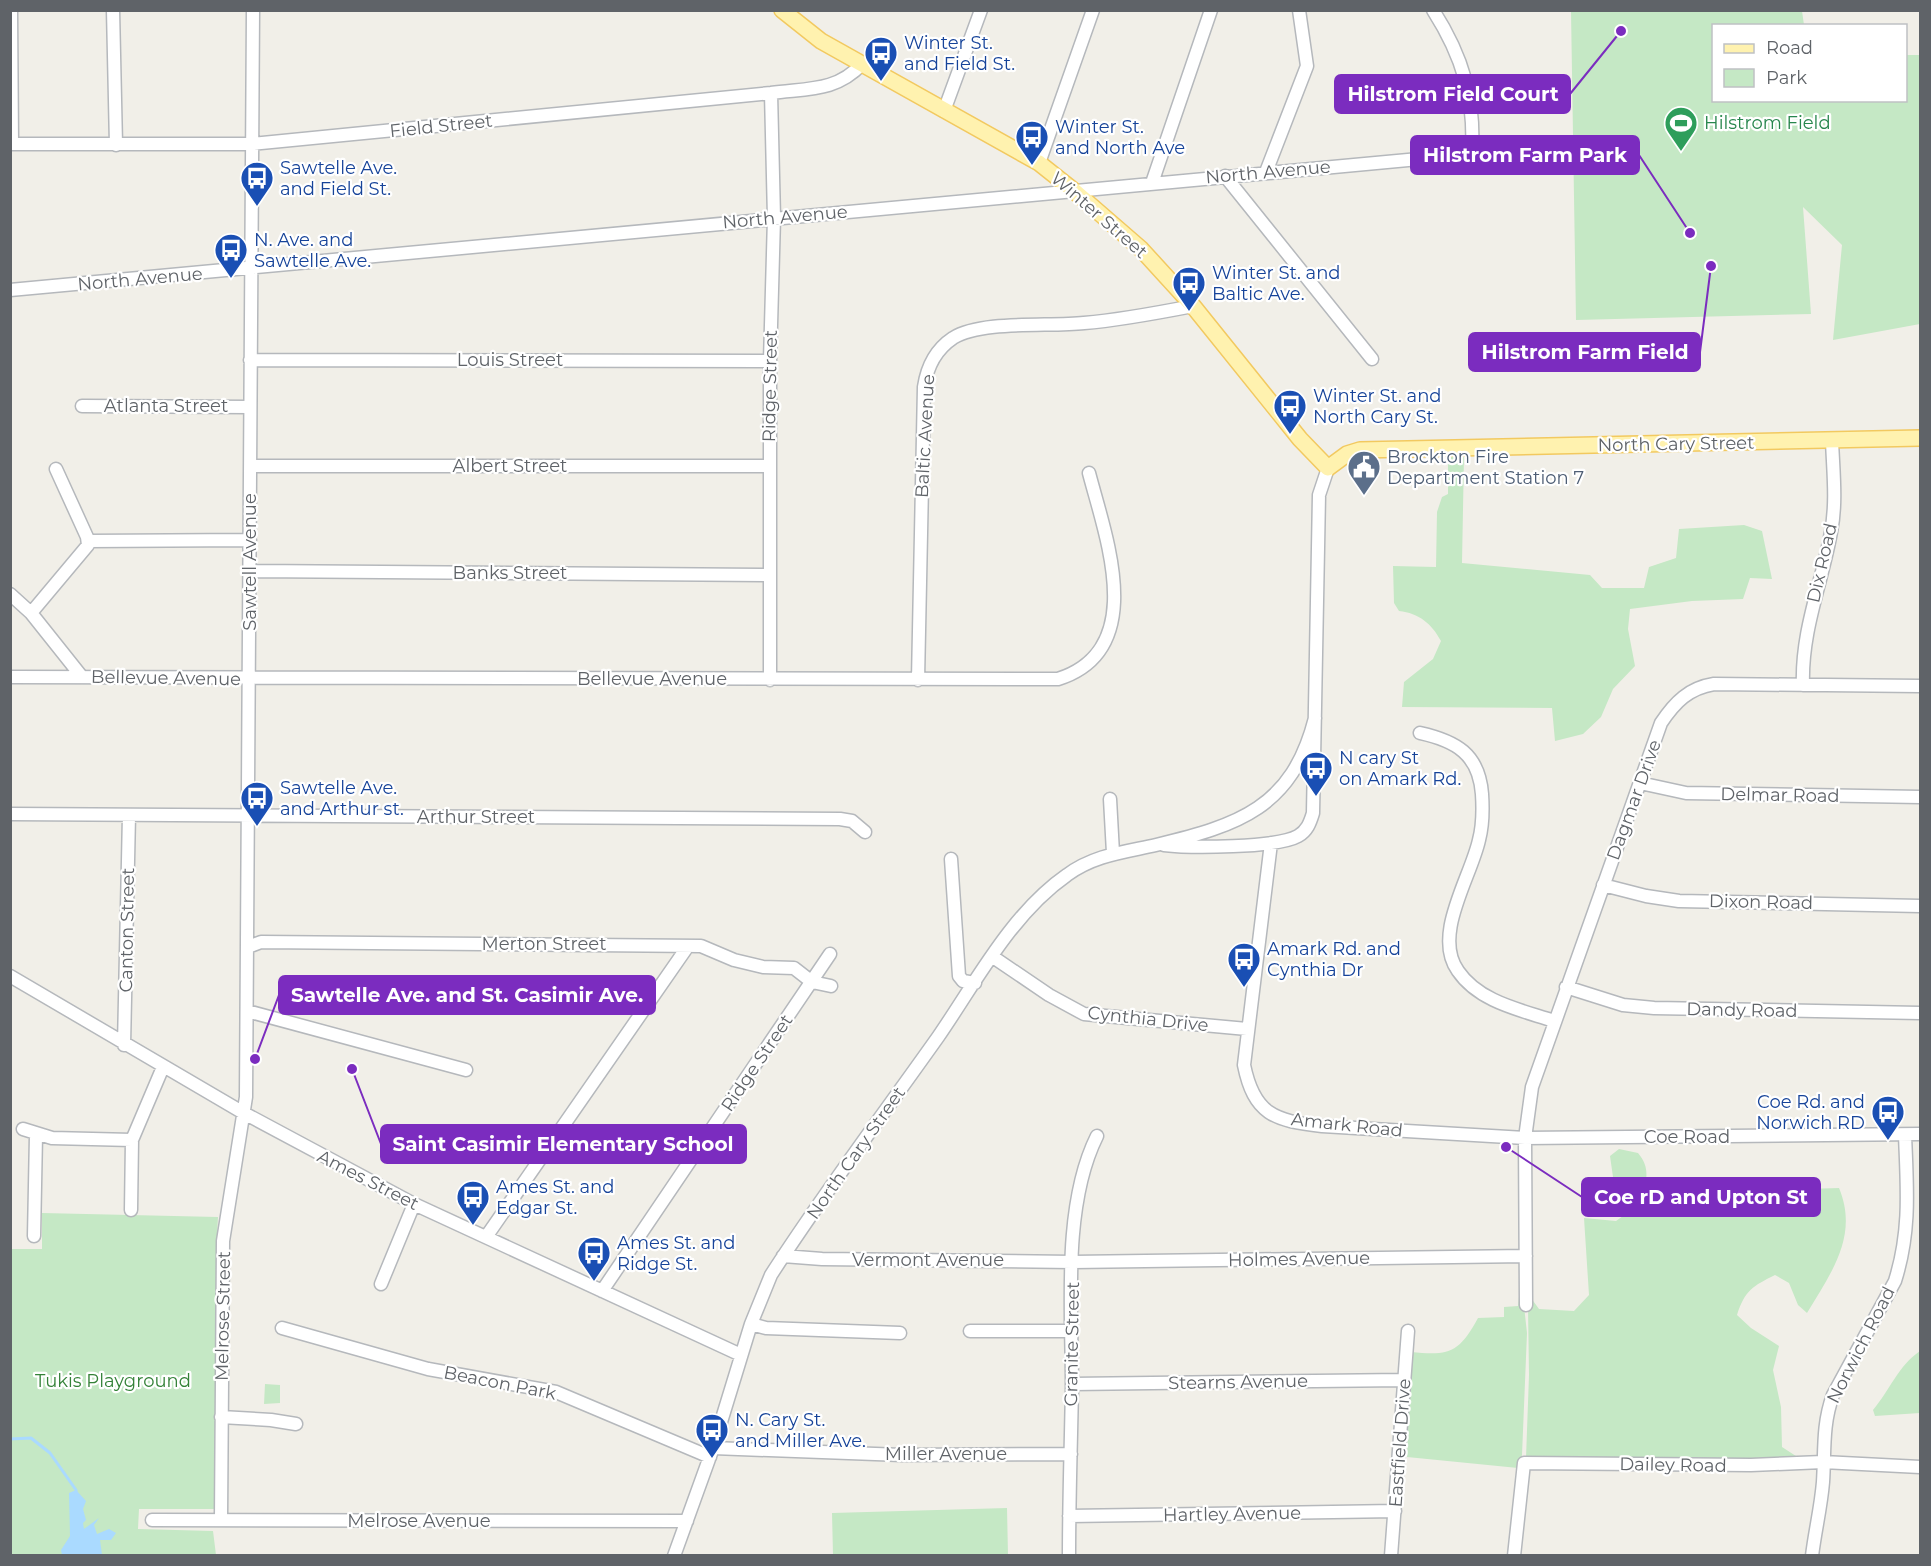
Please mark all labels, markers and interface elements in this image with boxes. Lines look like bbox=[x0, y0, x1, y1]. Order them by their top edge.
legend bbox=[1712, 24, 1907, 102]
place label: Winter St. and Field St. bbox=[904, 32, 1015, 75]
bus stop icon: Winter St. and Field St. bbox=[863, 35, 899, 82]
text: Road bbox=[1766, 37, 1813, 59]
text: Park bbox=[1766, 67, 1807, 89]
callout: Hilstrom Field Court bbox=[1335, 75, 1570, 113]
text: Hilstrom Field Court bbox=[1347, 82, 1559, 106]
sports icon: Hilstrom Field bbox=[1663, 105, 1699, 152]
street label: Field Street bbox=[388, 110, 494, 142]
place label: Hilstrom Field bbox=[1704, 112, 1831, 134]
place label: Winter St. and North Ave bbox=[1055, 116, 1185, 159]
bus stop icon: Winter St. and North Ave bbox=[1014, 119, 1050, 166]
callout: Hilstrom Farm Park bbox=[1411, 136, 1639, 174]
text: Hilstrom Farm Park bbox=[1423, 143, 1628, 167]
street label: North Avenue bbox=[1205, 156, 1332, 188]
place label: Sawtelle Ave. and Field St. bbox=[280, 157, 397, 200]
bus stop icon: Sawtelle Ave. and Field St. bbox=[239, 160, 275, 207]
street label: Winter Street bbox=[1046, 167, 1152, 263]
street label: North Avenue bbox=[722, 201, 849, 233]
place label: N. Ave. and Sawtelle Ave. bbox=[254, 229, 371, 272]
bus stop icon: N. Ave. and Sawtelle Ave. bbox=[213, 232, 249, 279]
place label: Winter St. and Baltic Ave. bbox=[1212, 262, 1341, 305]
street label: North Avenue bbox=[77, 263, 204, 295]
bus stop icon: Winter St. and Baltic Ave. bbox=[1171, 265, 1207, 312]
street label: Ridge Street bbox=[758, 330, 782, 442]
callout: Hilstrom Farm Field bbox=[1469, 333, 1700, 371]
text: Hilstrom Farm Field bbox=[1482, 340, 1689, 364]
street label: Louis Street bbox=[457, 349, 563, 371]
street label: Baltic Avenue bbox=[911, 373, 939, 498]
place label: Winter St. and North Cary St. bbox=[1313, 385, 1442, 428]
bus stop icon: Winter St. and North Cary St. bbox=[1272, 388, 1308, 435]
street label: Atlanta Street bbox=[104, 395, 228, 417]
street label: North Cary Street bbox=[1597, 432, 1755, 456]
place label: Brockton Fire Department Station 7 bbox=[1387, 446, 1584, 489]
public building icon: Brockton Fire Department Station 7 bbox=[1346, 449, 1382, 496]
street label: Albert Street bbox=[453, 455, 567, 477]
street label: Sawtell Avenue bbox=[239, 493, 261, 631]
street label: Dix Road bbox=[1802, 521, 1842, 605]
street label: Banks Street bbox=[453, 562, 567, 584]
street label: Bellevue Avenue bbox=[91, 666, 241, 690]
street label: Bellevue Avenue bbox=[577, 668, 727, 690]
street label: Dagmar Drive bbox=[1602, 737, 1666, 863]
place label: N cary St on Amark Rd. bbox=[1339, 747, 1461, 790]
bus stop icon: N cary St on Amark Rd. bbox=[1298, 750, 1334, 797]
place label: Sawtelle Ave. and Arthur st. bbox=[280, 777, 404, 820]
bus stop icon: Sawtelle Ave. and Arthur st. bbox=[239, 780, 275, 827]
street label: Delmar Road bbox=[1720, 783, 1840, 807]
street label: Arthur Street bbox=[417, 806, 535, 828]
street label: Canton Street bbox=[115, 867, 139, 993]
street label: Dixon Road bbox=[1709, 890, 1813, 914]
street label: Merton Street bbox=[481, 933, 607, 955]
place label: Amark Rd. and Cynthia Dr bbox=[1267, 938, 1401, 981]
bus stop icon: Amark Rd. and Cynthia Dr bbox=[1226, 941, 1262, 988]
callout: Sawtelle Ave. and St. Casimir Ave. bbox=[279, 976, 655, 1014]
text: Sawtelle Ave. and St. Casimir Ave. bbox=[291, 983, 643, 1007]
street label: Dandy Road bbox=[1686, 998, 1798, 1022]
street label: Cynthia Drive bbox=[1086, 1002, 1210, 1036]
street label: Ridge Street bbox=[716, 1010, 798, 1116]
street label: North Cary Street bbox=[802, 1082, 910, 1224]
place label: Coe Rd. and Norwich RD bbox=[1756, 1091, 1865, 1134]
bus stop icon: Coe Rd. and Norwich RD bbox=[1870, 1094, 1906, 1141]
street label: Amark Road bbox=[1290, 1108, 1404, 1142]
callout: Saint Casimir Elementary School bbox=[381, 1125, 746, 1163]
street label: Coe Road bbox=[1644, 1126, 1730, 1148]
text: Saint Casimir Elementary School bbox=[392, 1132, 734, 1156]
street label: Ames Street bbox=[314, 1145, 422, 1215]
place label: Ames St. and Edgar St. bbox=[496, 1176, 614, 1219]
callout: Coe rD and Upton St bbox=[1582, 1178, 1820, 1216]
bus stop icon: Ames St. and Edgar St. bbox=[455, 1179, 491, 1226]
text: Coe rD and Upton St bbox=[1594, 1185, 1808, 1209]
place label: Ames St. and Ridge St. bbox=[617, 1232, 735, 1275]
bus stop icon: Ames St. and Ridge St. bbox=[576, 1235, 612, 1282]
street label: Holmes Avenue bbox=[1228, 1247, 1370, 1271]
street label: Vermont Avenue bbox=[852, 1249, 1004, 1271]
street label: Melrose Street bbox=[211, 1251, 235, 1381]
street label: Granite Street bbox=[1060, 1281, 1084, 1407]
street label: Norwich Road bbox=[1822, 1283, 1900, 1407]
street label: Beacon Park bbox=[442, 1361, 558, 1405]
park label: Tukis Playground bbox=[35, 1370, 191, 1392]
street label: Stearns Avenue bbox=[1168, 1370, 1308, 1394]
street label: Eastfield Drive bbox=[1385, 1378, 1415, 1508]
place label: N. Cary St. and Miller Ave. bbox=[735, 1409, 866, 1452]
bus stop icon: N. Cary St. and Miller Ave. bbox=[694, 1412, 730, 1459]
street label: Miller Avenue bbox=[885, 1443, 1007, 1465]
street label: Dailey Road bbox=[1619, 1453, 1727, 1477]
street label: Hartley Avenue bbox=[1163, 1502, 1301, 1526]
street label: Melrose Avenue bbox=[347, 1510, 491, 1532]

